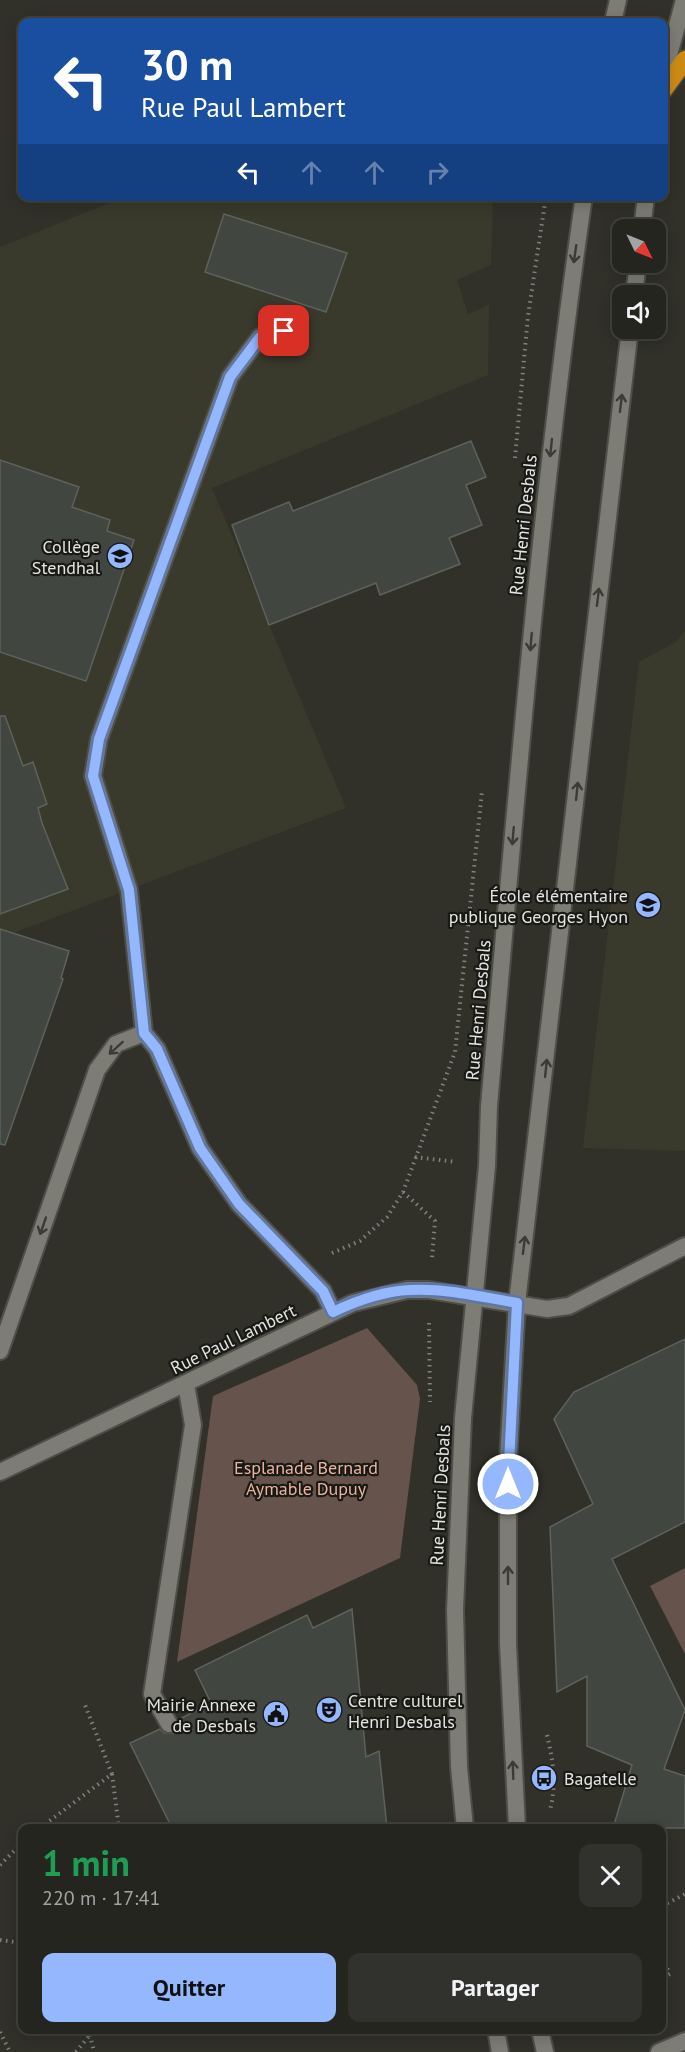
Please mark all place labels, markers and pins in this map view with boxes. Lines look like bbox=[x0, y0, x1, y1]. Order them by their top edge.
pin bbox=[258, 305, 309, 356]
place label: Collège Stendhal bbox=[32, 535, 101, 579]
school or university icon: Collège Stendhal bbox=[105, 541, 135, 571]
place label: École élémentaire publique Georges Hyon bbox=[449, 884, 628, 928]
school or university icon: École élémentaire publique Georges Hyon bbox=[633, 890, 663, 920]
place label: Centre culturel Henri Desbals bbox=[348, 1689, 463, 1733]
place label: Mairie Annexe de Desbals bbox=[147, 1693, 256, 1737]
theatre icon: Centre culturel Henri Desbals bbox=[314, 1695, 344, 1725]
public building icon: Mairie Annexe de Desbals bbox=[261, 1699, 291, 1729]
bus stop icon: Bagatelle bbox=[529, 1763, 559, 1793]
place label: Bagatelle bbox=[564, 1767, 637, 1790]

